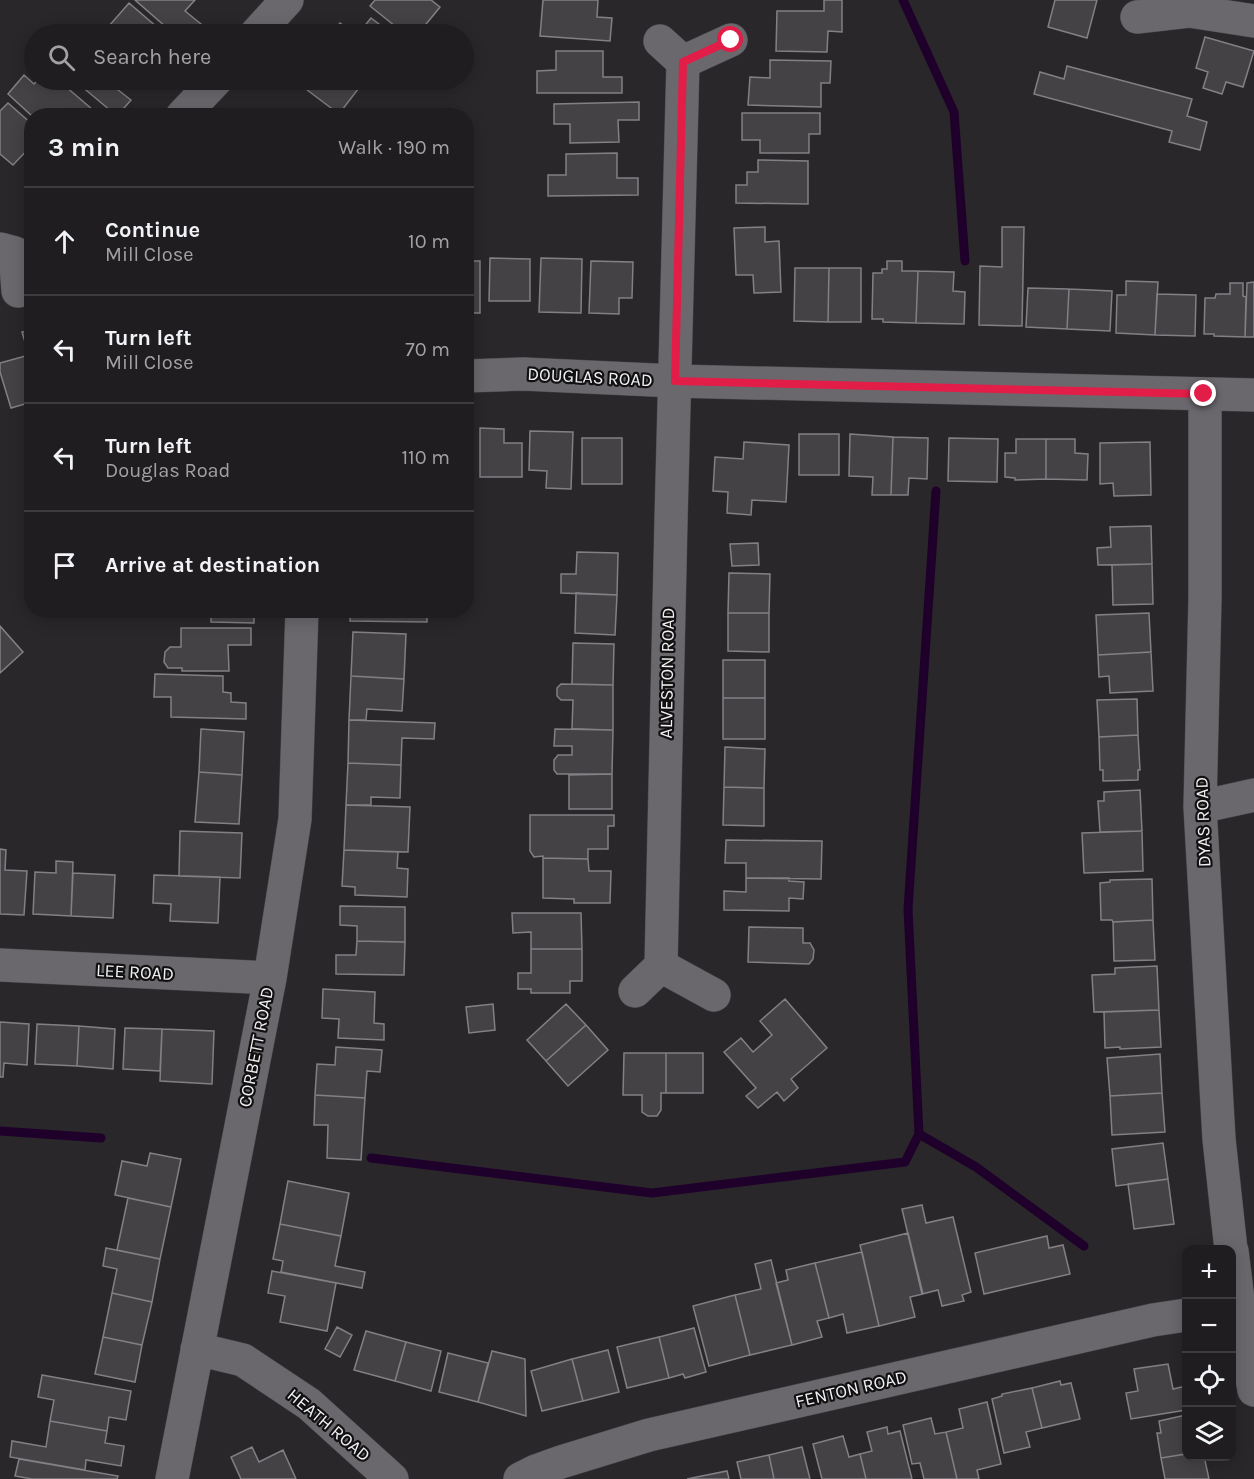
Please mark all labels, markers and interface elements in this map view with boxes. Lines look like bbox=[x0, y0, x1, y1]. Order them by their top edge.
search box bbox=[24, 24, 474, 90]
route start bbox=[717, 26, 743, 52]
icon: search bbox=[45, 41, 78, 74]
text: Search here bbox=[93, 44, 211, 70]
text: 3 min bbox=[48, 132, 120, 163]
text: Walk · 190 m bbox=[338, 136, 450, 159]
text: Continue bbox=[105, 217, 200, 243]
icon: ahead bbox=[48, 225, 81, 258]
text: 10 m bbox=[408, 230, 450, 253]
text: Mill Close bbox=[105, 243, 193, 266]
text: Turn left bbox=[105, 325, 192, 351]
icon: left bbox=[48, 333, 81, 366]
text: 70 m bbox=[405, 338, 450, 361]
text: Mill Close bbox=[105, 351, 193, 374]
street label: DOUGLAS ROAD bbox=[527, 363, 653, 391]
route end bbox=[1190, 380, 1216, 406]
text: Turn left bbox=[105, 433, 192, 459]
icon: left bbox=[48, 441, 81, 474]
text: 110 m bbox=[401, 446, 450, 469]
text: Douglas Road bbox=[105, 459, 230, 482]
icon: arrive bbox=[48, 549, 81, 582]
text: Arrive at destination bbox=[105, 552, 320, 578]
street label: ALVESTON ROAD bbox=[655, 607, 679, 739]
street label: DYAS ROAD bbox=[1190, 776, 1216, 868]
street label: LEE ROAD bbox=[96, 959, 174, 985]
street label: CORBETT ROAD bbox=[234, 985, 278, 1109]
map controls bbox=[1182, 1245, 1236, 1461]
button: + bbox=[1182, 1245, 1236, 1299]
button: − bbox=[1182, 1299, 1236, 1353]
button: locate bbox=[1182, 1353, 1236, 1407]
street label: FENTON ROAD bbox=[793, 1365, 909, 1413]
street label: HEATH ROAD bbox=[283, 1384, 375, 1466]
button: layers bbox=[1182, 1407, 1236, 1461]

